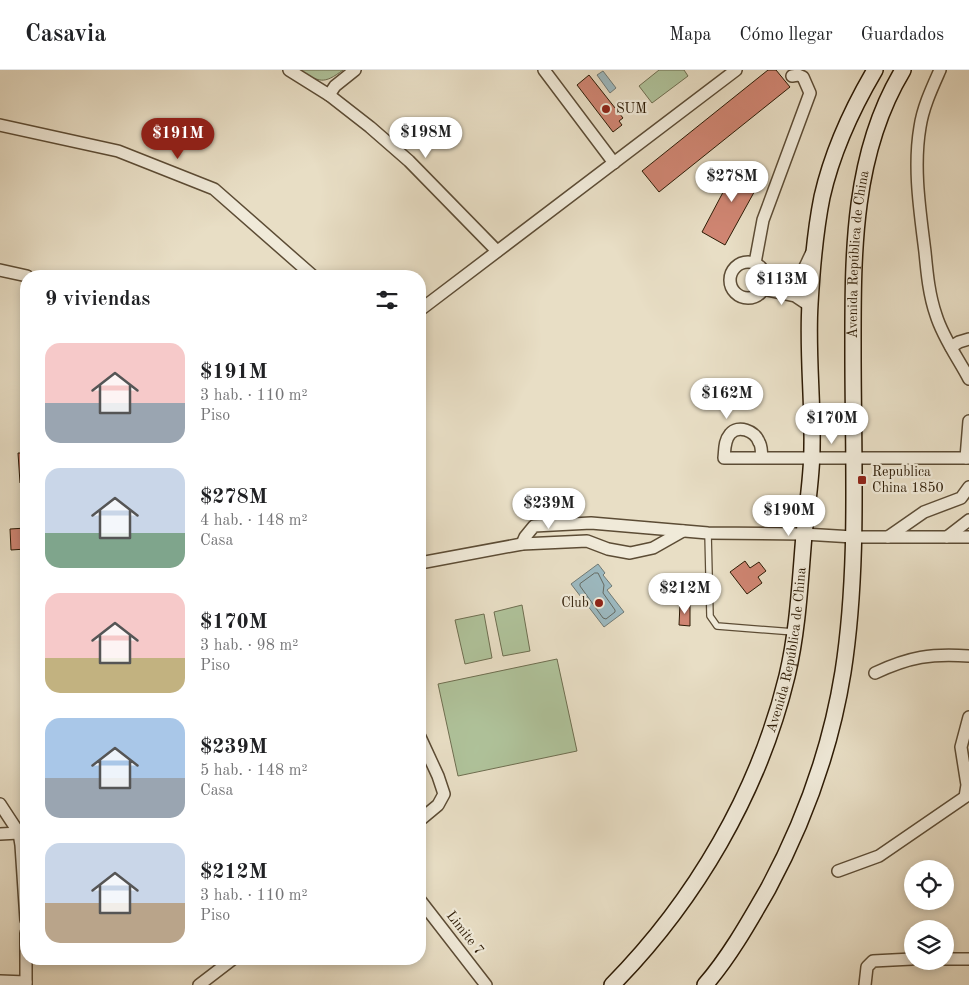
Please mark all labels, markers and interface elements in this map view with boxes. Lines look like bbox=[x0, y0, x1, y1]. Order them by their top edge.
text: Casavia bbox=[25, 23, 106, 47]
text: Mapa bbox=[669, 26, 711, 44]
text: Cómo llegar bbox=[739, 26, 833, 44]
text: Guardados bbox=[861, 26, 944, 44]
place label: SUM bbox=[616, 102, 647, 116]
marker: SUM bbox=[600, 103, 612, 115]
pin: $198M bbox=[391, 116, 461, 159]
pin: $191M bbox=[143, 118, 213, 160]
text: $198M bbox=[400, 125, 452, 141]
text: $191M bbox=[152, 126, 204, 142]
pin: $278M bbox=[697, 160, 767, 203]
text: $278M bbox=[706, 169, 758, 185]
street label: Avenida República de China bbox=[846, 169, 872, 338]
pin: $113M bbox=[747, 264, 817, 306]
text: $113M bbox=[756, 272, 808, 288]
icon: filters bbox=[373, 286, 401, 314]
text: 9 viviendas bbox=[45, 289, 150, 310]
text: $191M bbox=[200, 362, 267, 383]
icon: home bbox=[85, 363, 145, 423]
pin: $162M bbox=[692, 378, 762, 420]
text: $162M bbox=[701, 386, 753, 402]
text: 3 hab. · 110 m² bbox=[200, 388, 308, 404]
pin: $170M bbox=[797, 402, 867, 445]
text: Piso bbox=[200, 408, 230, 424]
text: $170M bbox=[806, 411, 858, 427]
place label: Republica China 1850 bbox=[872, 465, 944, 495]
marker: Republica China 1850 bbox=[856, 474, 868, 486]
text: $278M bbox=[200, 487, 267, 508]
icon: home bbox=[85, 488, 145, 548]
pin: $239M bbox=[514, 488, 584, 530]
pin: $190M bbox=[754, 494, 824, 537]
text: $239M bbox=[523, 496, 575, 512]
text: $190M bbox=[763, 503, 815, 519]
text: 4 hab. · 148 m² bbox=[200, 513, 308, 529]
text: Casa bbox=[200, 533, 233, 549]
street label: Avenida República de China bbox=[764, 567, 808, 734]
pin: $212M bbox=[650, 572, 720, 615]
text: $212M bbox=[659, 581, 711, 597]
place label: Club bbox=[561, 596, 589, 610]
marker: Club bbox=[593, 597, 605, 609]
text: $170M bbox=[200, 612, 267, 633]
icon: home bbox=[85, 613, 145, 673]
text: 3 hab. · 98 m² bbox=[200, 638, 298, 654]
text: Piso bbox=[200, 658, 230, 674]
text: $239M bbox=[200, 737, 267, 758]
icon: home bbox=[85, 738, 145, 798]
text: 5 hab. · 148 m² bbox=[200, 763, 308, 779]
text: Casa bbox=[200, 783, 233, 799]
map controls bbox=[904, 860, 954, 970]
button: locate bbox=[904, 860, 954, 910]
text: $212M bbox=[200, 862, 267, 883]
icon: home bbox=[85, 863, 145, 923]
text: 3 hab. · 110 m² bbox=[200, 888, 308, 904]
text: Piso bbox=[200, 908, 230, 924]
street label: Limite 7 bbox=[444, 908, 486, 958]
button: layers bbox=[904, 920, 954, 970]

